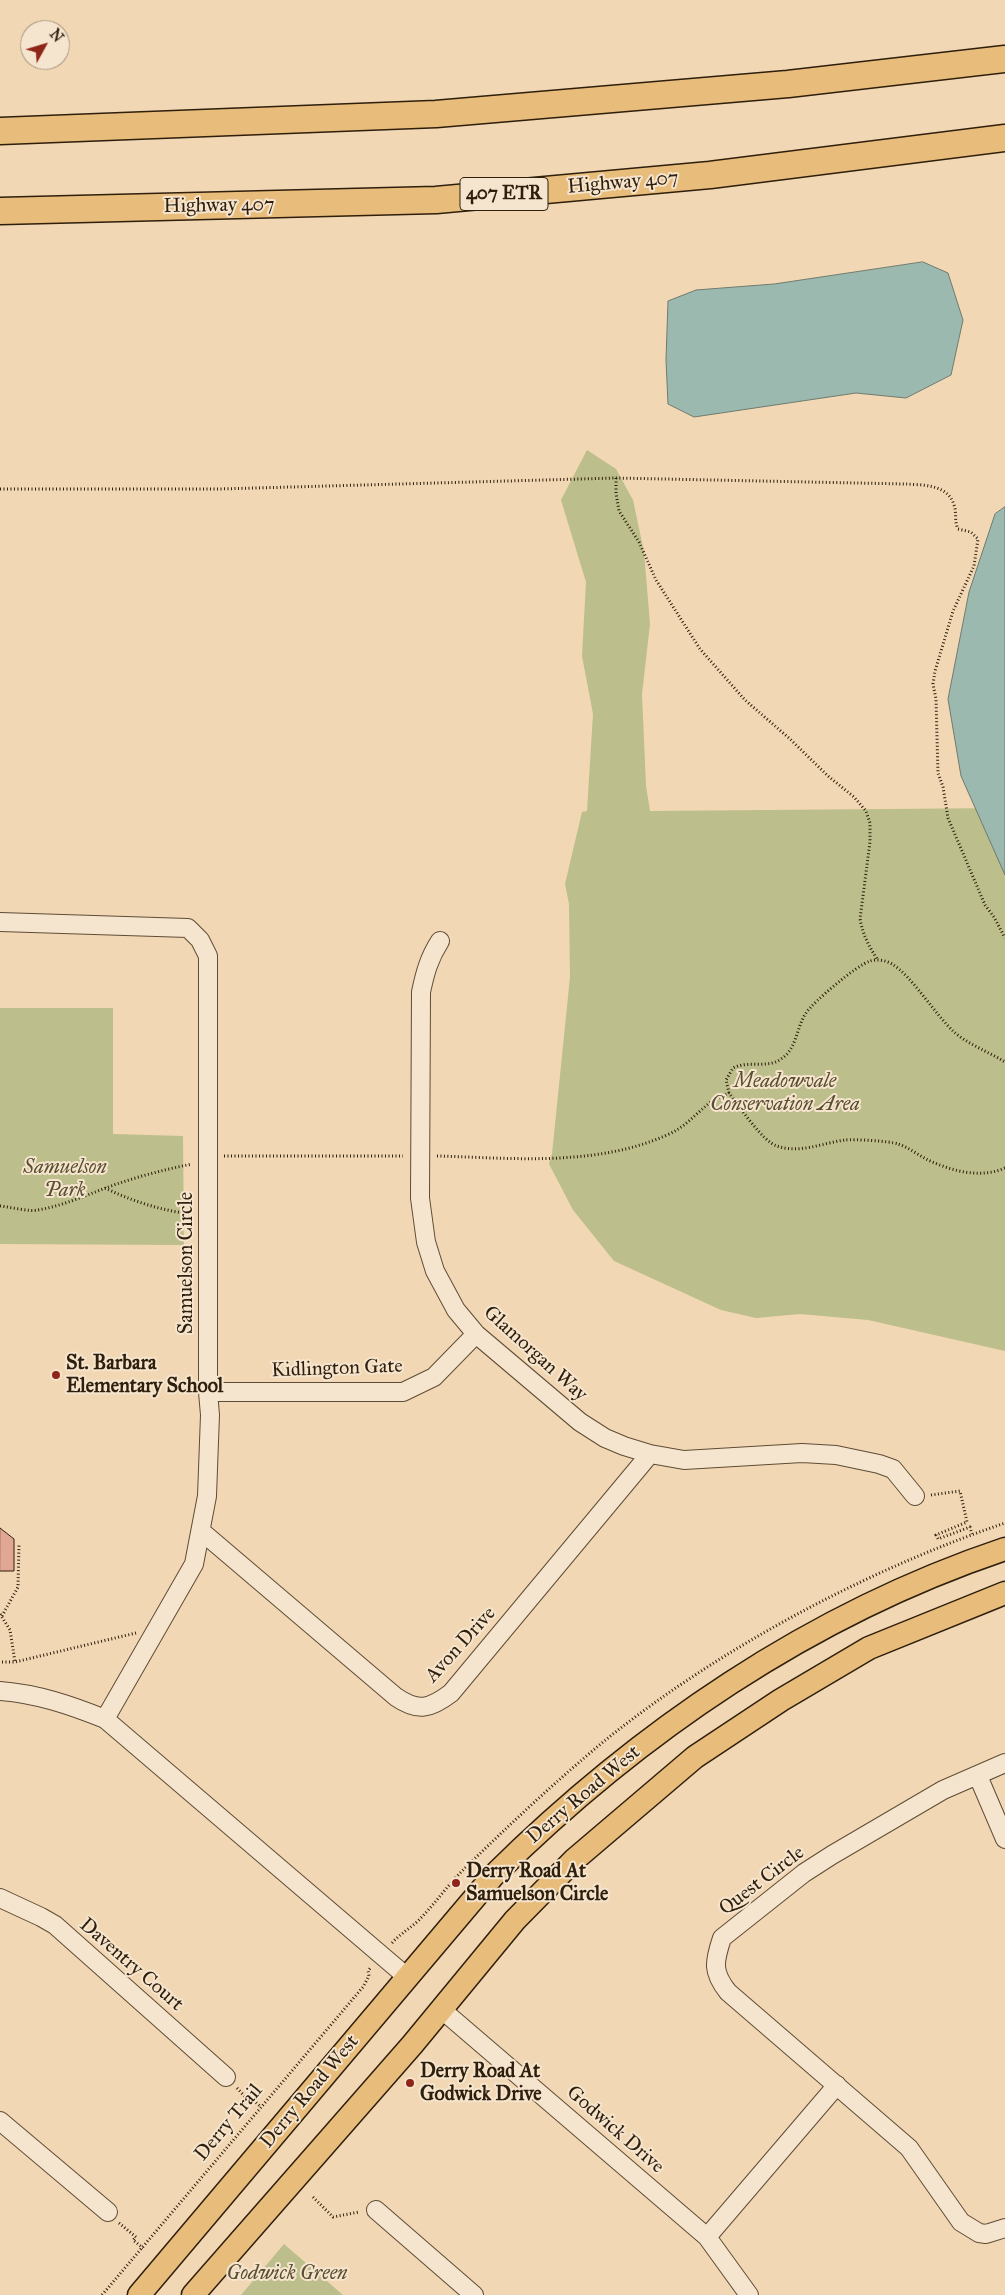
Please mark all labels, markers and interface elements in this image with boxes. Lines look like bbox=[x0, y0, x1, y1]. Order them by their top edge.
north arrow bbox=[20, 20, 70, 70]
text: N bbox=[46, 26, 67, 46]
street label: Highway 407 bbox=[566, 166, 680, 200]
road number: 407 ETR bbox=[460, 178, 548, 210]
street label: Highway 407 bbox=[163, 193, 275, 219]
park label: Meadowvale Conservation Area bbox=[710, 1070, 860, 1117]
park label: Samuelson Park bbox=[23, 1156, 107, 1203]
street label: Samuelson Circle bbox=[175, 1192, 199, 1334]
street label: Glamorgan Way bbox=[478, 1301, 592, 1407]
place label: St. Barbara Elementary School bbox=[66, 1352, 223, 1399]
street label: Kidlington Gate bbox=[271, 1355, 403, 1383]
marker: St. Barbara Elementary School bbox=[50, 1369, 62, 1381]
street label: Avon Drive bbox=[421, 1602, 501, 1688]
street label: Derry Road West bbox=[522, 1741, 646, 1849]
street label: Quest Circle bbox=[715, 1841, 809, 1921]
place label: Derry Road At Samuelson Circle bbox=[466, 1860, 608, 1907]
marker: Derry Road At Samuelson Circle bbox=[450, 1877, 462, 1889]
street label: Daventry Court bbox=[74, 1913, 188, 2017]
street label: Derry Road West bbox=[256, 2030, 364, 2154]
place label: Derry Road At Godwick Drive bbox=[420, 2060, 542, 2107]
marker: Derry Road At Godwick Drive bbox=[404, 2077, 416, 2089]
street label: Derry Trail bbox=[190, 2080, 268, 2166]
street label: Godwick Drive bbox=[561, 2081, 669, 2179]
park label: Godwick Green bbox=[227, 2262, 347, 2286]

